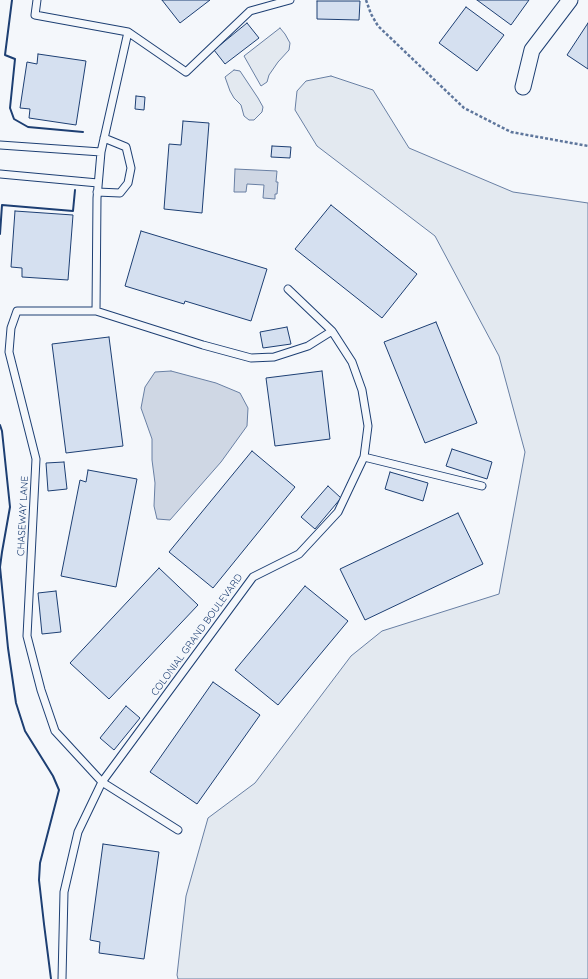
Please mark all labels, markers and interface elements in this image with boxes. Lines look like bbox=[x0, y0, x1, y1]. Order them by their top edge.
street label: CHASEWAY LANE bbox=[15, 476, 31, 556]
street label: COLONIAL GRAND BOULEVARD bbox=[149, 572, 245, 698]

